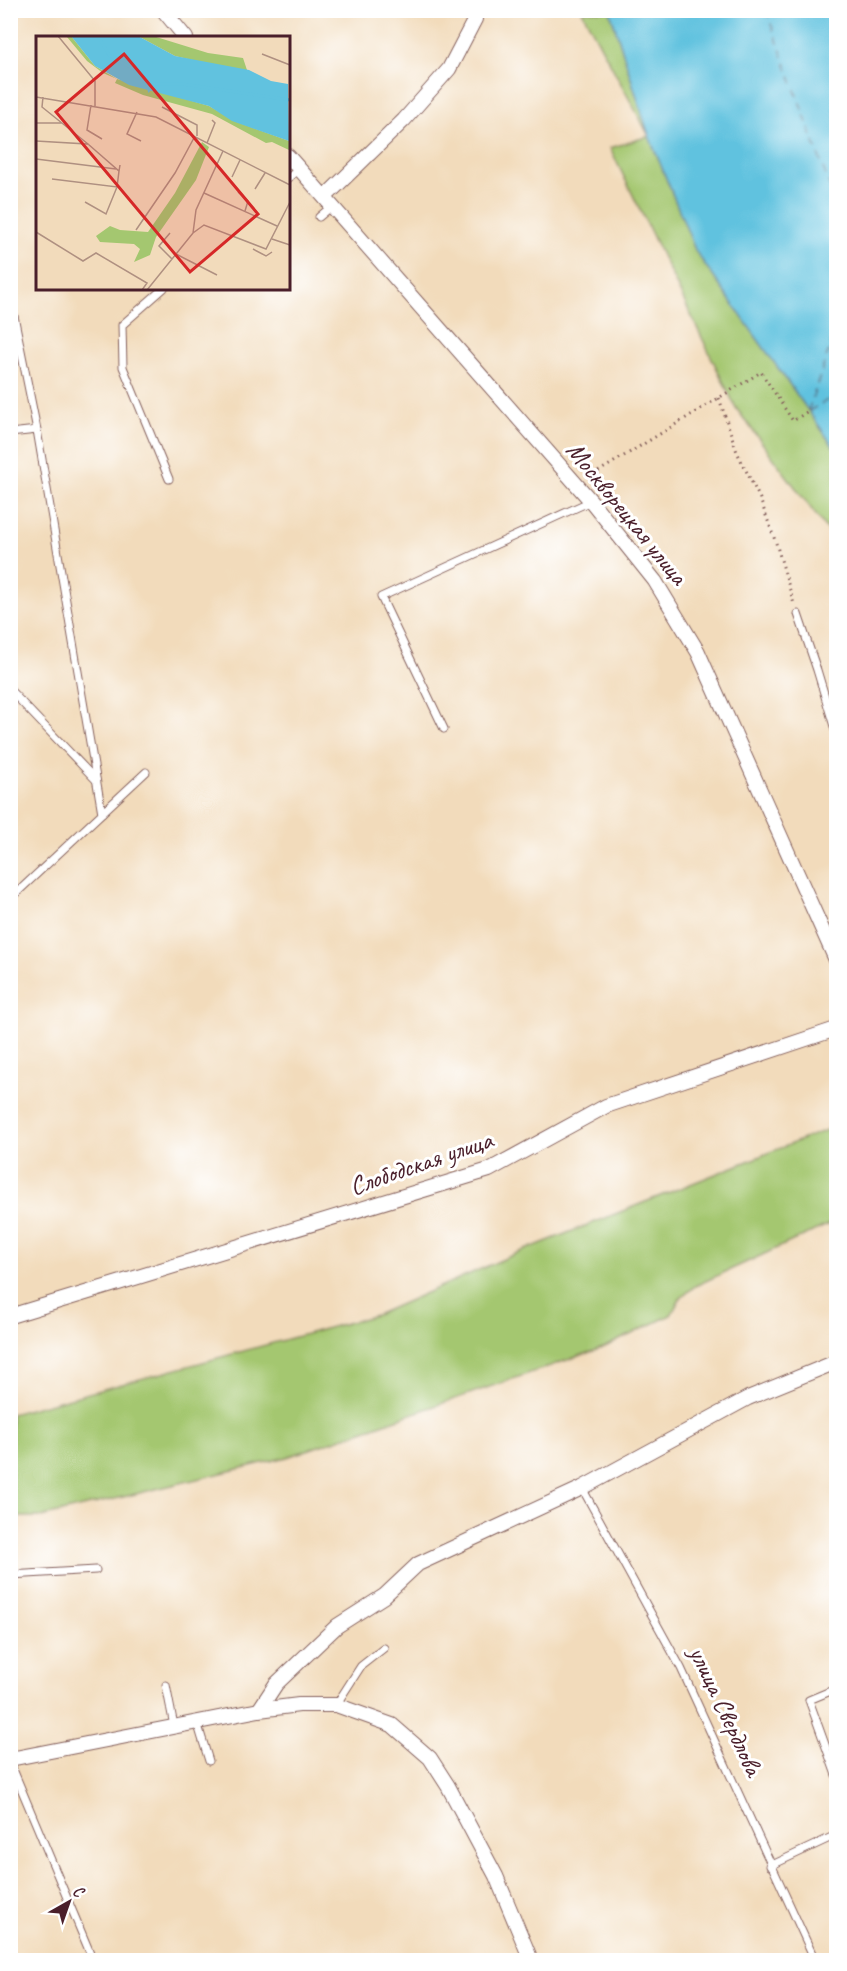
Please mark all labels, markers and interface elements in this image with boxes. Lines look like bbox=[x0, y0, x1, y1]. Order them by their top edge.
inset map bbox=[36, 36, 290, 290]
street label: Москворецкая улица bbox=[559, 435, 696, 593]
street label: Слободская улица bbox=[345, 1123, 498, 1203]
street label: улица Свердлова bbox=[681, 1639, 771, 1783]
north arrow bbox=[39, 1872, 99, 1932]
text: С bbox=[69, 1881, 89, 1903]

